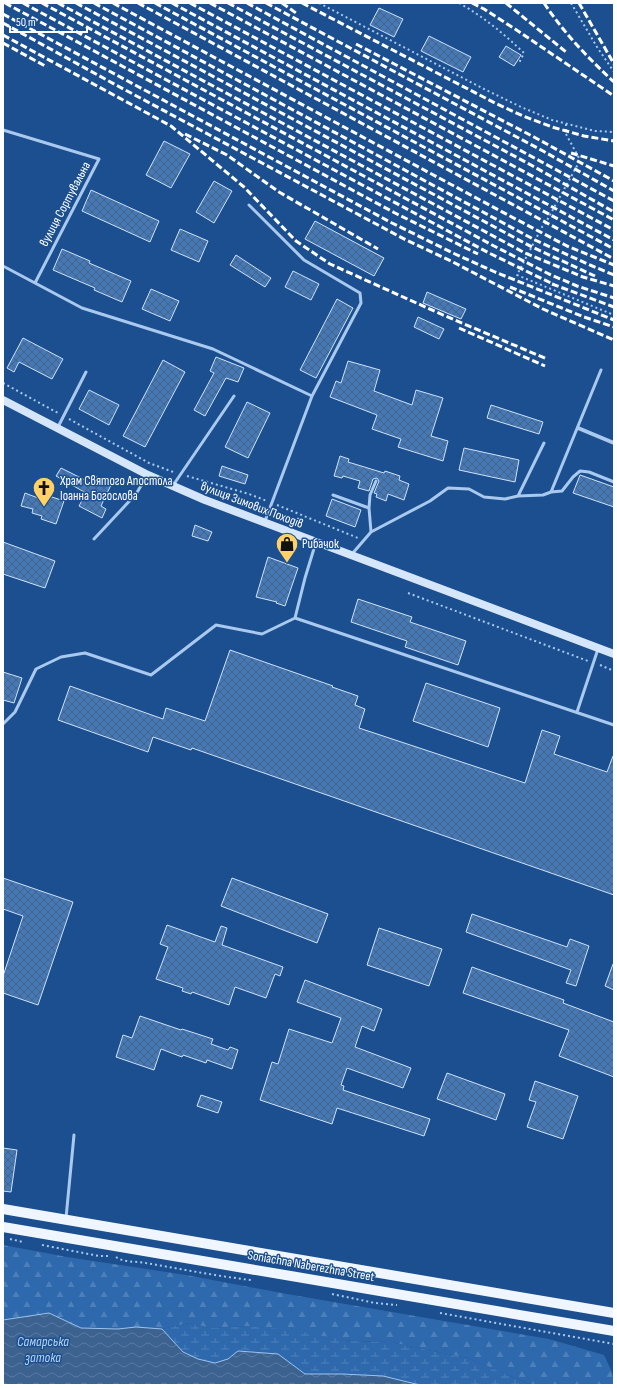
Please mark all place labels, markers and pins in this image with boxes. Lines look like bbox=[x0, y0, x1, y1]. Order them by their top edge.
place label: Храм Святого Апостола Іоанна Богослова bbox=[59, 473, 172, 504]
church icon: Храм Святого Апостола Іоанна Богослова bbox=[31, 475, 57, 508]
shop icon: Рибачок bbox=[274, 531, 300, 564]
place label: Рибачок bbox=[302, 536, 339, 552]

